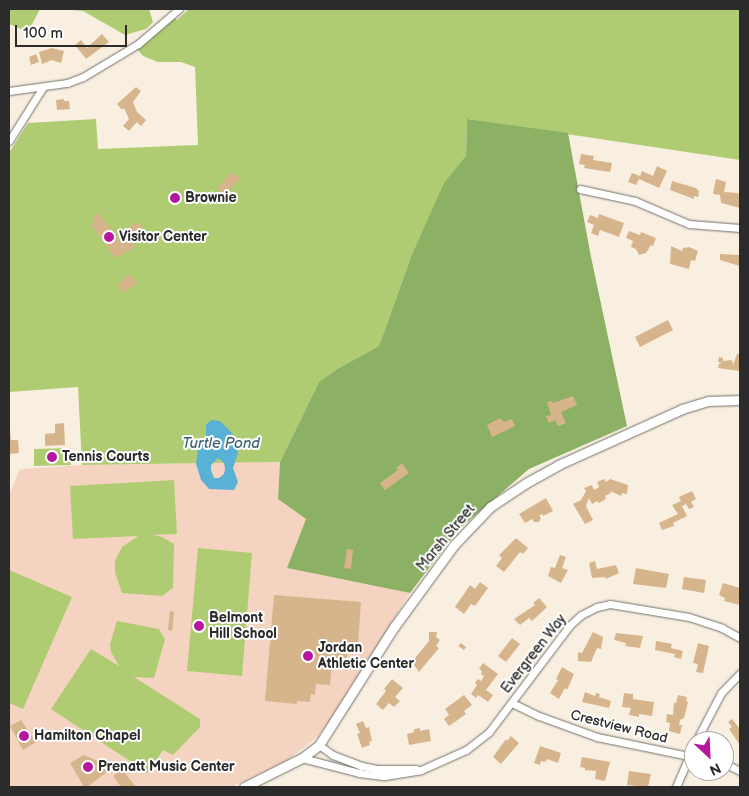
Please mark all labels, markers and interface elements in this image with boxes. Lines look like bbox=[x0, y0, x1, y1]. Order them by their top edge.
scale bar bbox=[18, 15, 130, 47]
text: 100 m bbox=[23, 24, 63, 43]
place label: Brownie bbox=[185, 190, 237, 206]
marker: Brownie bbox=[169, 192, 181, 204]
place label: Visitor Center bbox=[119, 229, 207, 245]
marker: Visitor Center bbox=[103, 231, 115, 243]
water label: Turtle Pond bbox=[182, 435, 260, 453]
place label: Tennis Courts bbox=[62, 449, 149, 465]
marker: Tennis Courts bbox=[46, 451, 58, 463]
street label: Marsh Street bbox=[413, 501, 479, 575]
place label: Belmont Hill School bbox=[209, 610, 277, 642]
street label: Evergreen Way bbox=[498, 611, 570, 697]
marker: Belmont Hill School bbox=[193, 620, 205, 632]
place label: Jordan Athletic Center bbox=[318, 640, 414, 672]
marker: Jordan Athletic Center bbox=[302, 650, 314, 662]
street label: Crestview Road bbox=[569, 707, 669, 747]
place label: Hamilton Chapel bbox=[34, 728, 141, 744]
marker: Hamilton Chapel bbox=[18, 730, 30, 742]
north arrow bbox=[684, 731, 734, 781]
place label: Prenatt Music Center bbox=[98, 759, 235, 775]
text: N bbox=[707, 759, 723, 779]
marker: Prenatt Music Center bbox=[82, 761, 94, 773]

